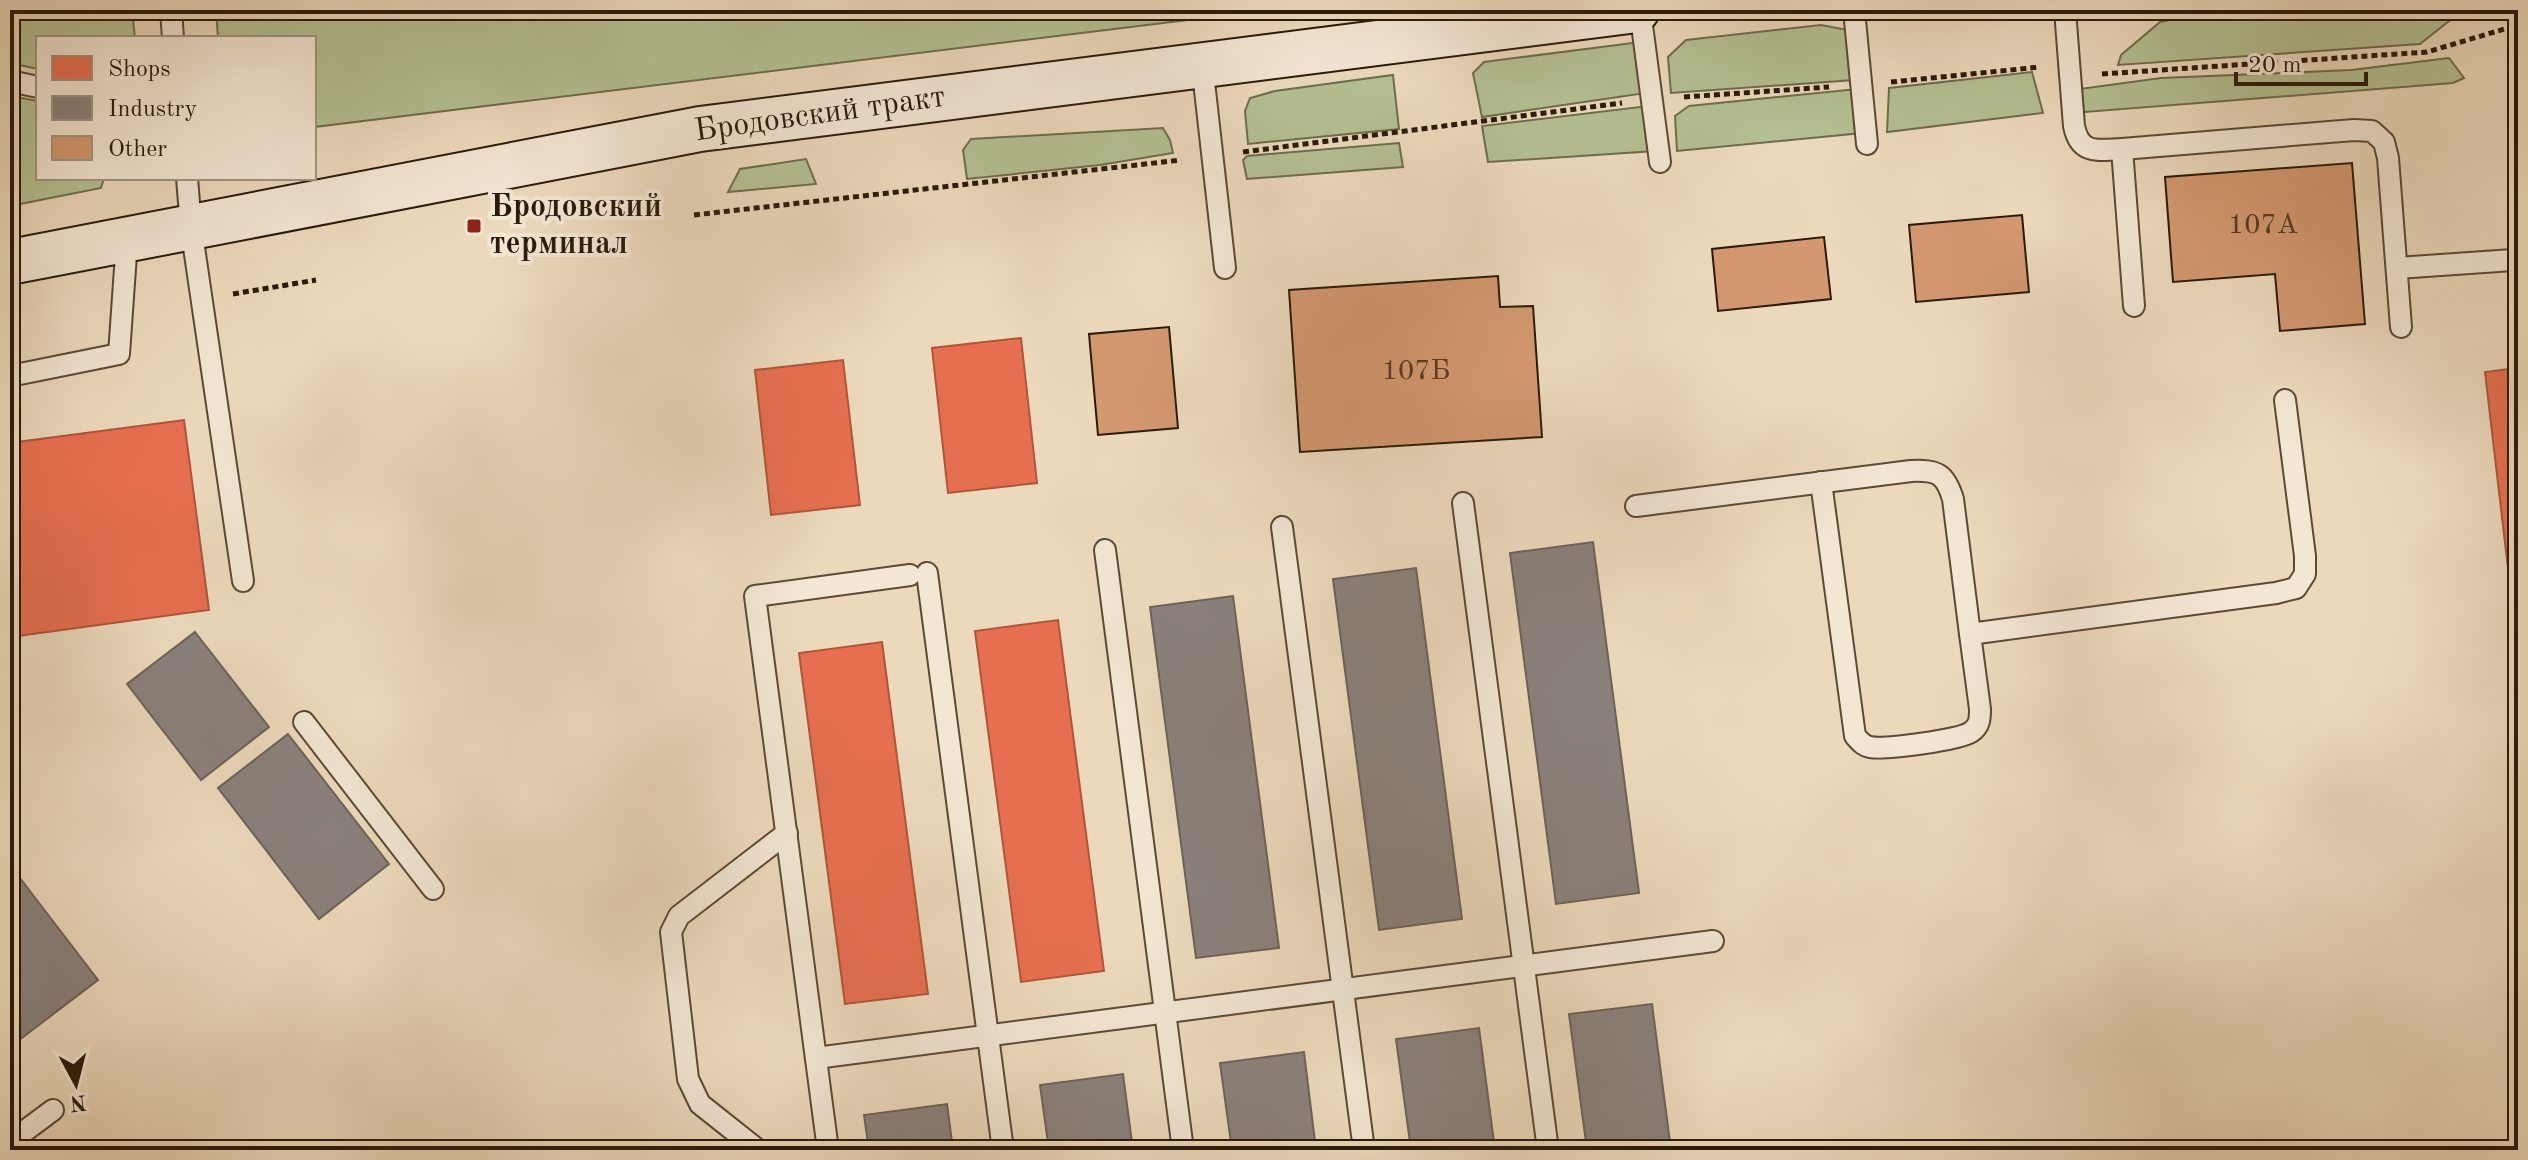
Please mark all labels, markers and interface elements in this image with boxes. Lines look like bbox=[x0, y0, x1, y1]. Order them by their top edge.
legend bbox=[36, 36, 316, 180]
scale bar bbox=[2236, 36, 2366, 86]
text: 20 m bbox=[2248, 54, 2302, 78]
text: Shops bbox=[108, 58, 171, 82]
street label: Бродовский тракт bbox=[692, 82, 948, 148]
text: Industry bbox=[108, 98, 197, 122]
text: Other bbox=[108, 138, 167, 162]
place label: Бродовский терминал bbox=[490, 192, 662, 261]
house number: 107А bbox=[2228, 212, 2298, 240]
marker: Бродовский терминал bbox=[465, 217, 483, 235]
house number: 107Б bbox=[1382, 358, 1450, 386]
north arrow bbox=[36, 1044, 116, 1124]
text: N bbox=[68, 1090, 88, 1114]

